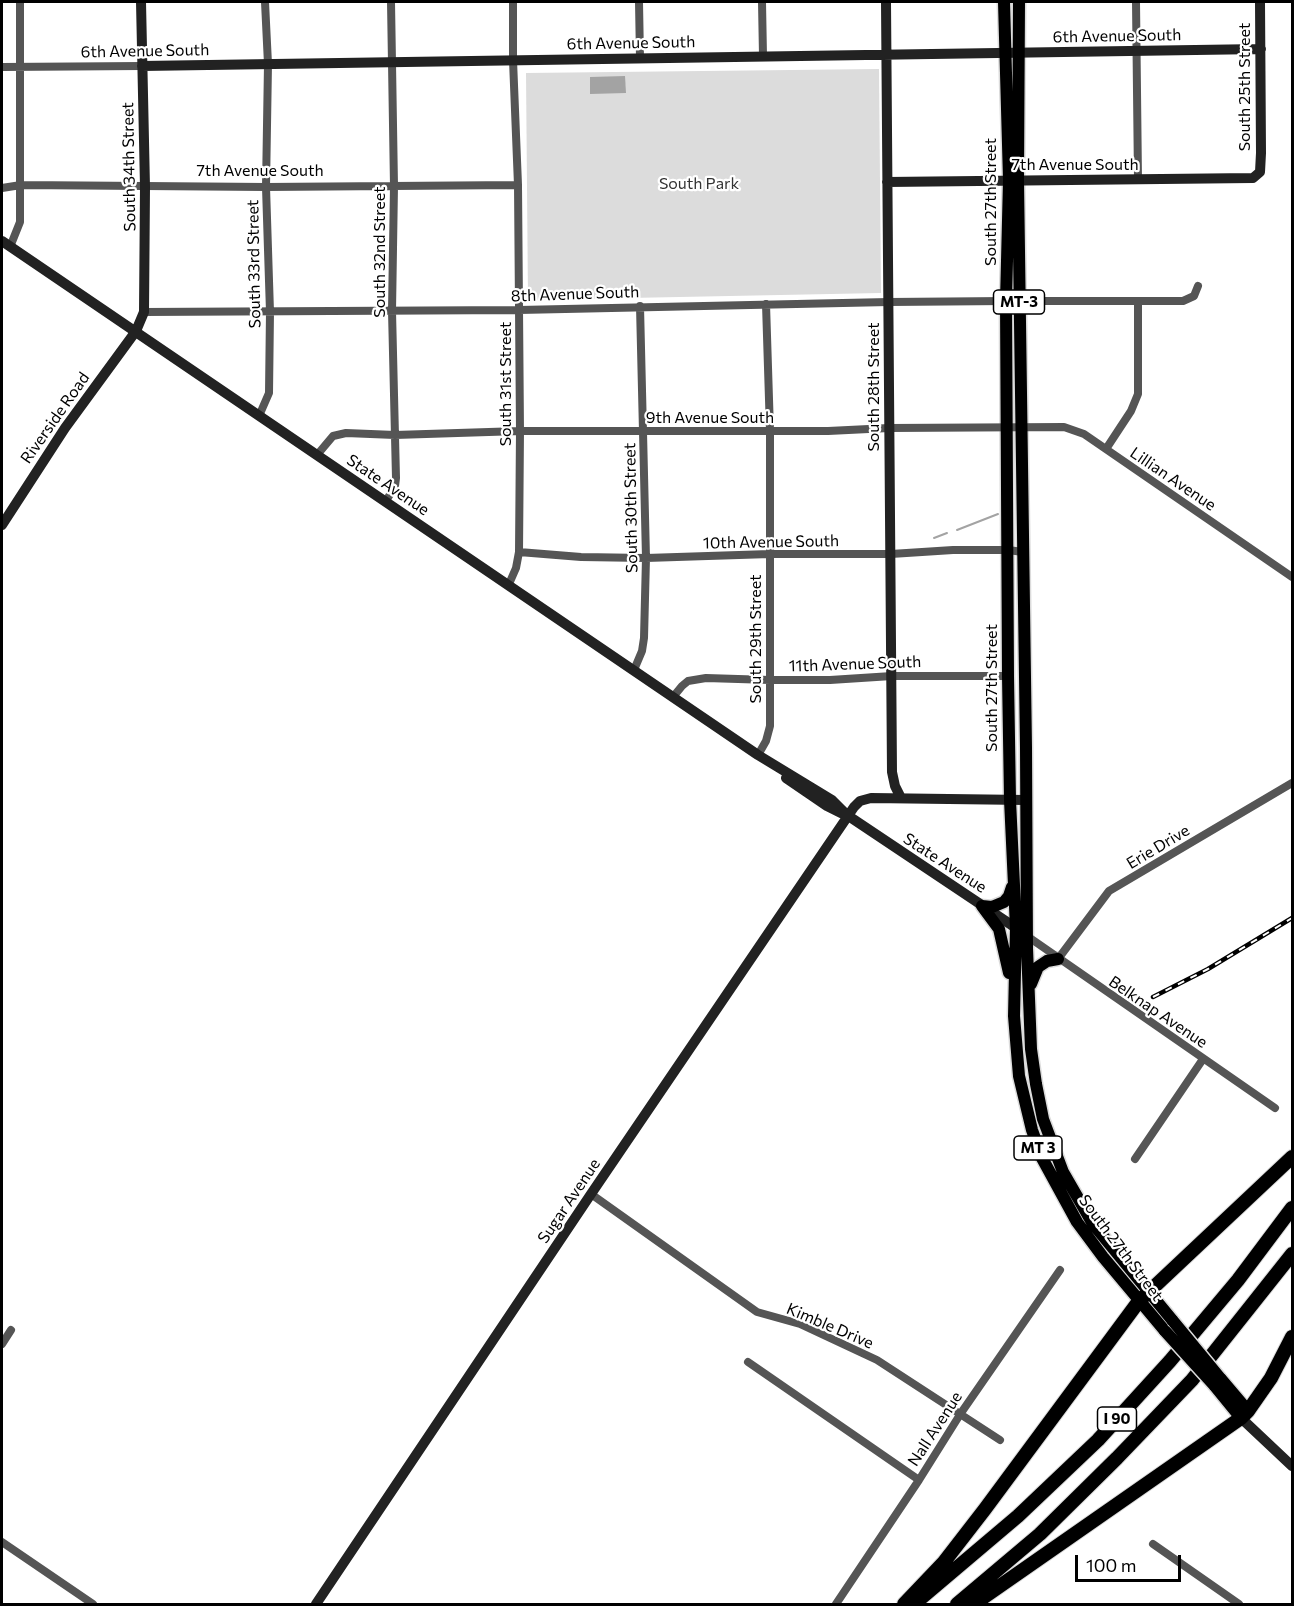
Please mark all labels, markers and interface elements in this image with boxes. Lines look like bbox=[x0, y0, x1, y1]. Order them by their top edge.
street label: South 25th Street bbox=[1235, 23, 1255, 151]
street label: 6th Avenue South bbox=[1053, 25, 1181, 47]
street label: 6th Avenue South bbox=[567, 32, 695, 54]
street label: 6th Avenue South bbox=[81, 40, 209, 62]
street label: South 34th Street bbox=[118, 102, 140, 232]
street label: South 27th Street bbox=[981, 138, 1001, 266]
street label: 7th Avenue South bbox=[1011, 155, 1139, 175]
street label: 7th Avenue South bbox=[196, 161, 324, 181]
park label: South Park bbox=[659, 174, 739, 194]
street label: South 32nd Street bbox=[370, 186, 390, 318]
street label: South 33rd Street bbox=[243, 200, 265, 328]
street label: 8th Avenue South bbox=[510, 282, 640, 306]
road number: MT-3 bbox=[994, 290, 1044, 314]
street label: South 31st Street bbox=[496, 322, 516, 446]
street label: South 28th Street bbox=[864, 322, 884, 452]
street label: Riverside Road bbox=[17, 369, 93, 467]
street label: 9th Avenue South bbox=[646, 408, 774, 428]
street label: South 30th Street bbox=[620, 443, 642, 573]
street label: Lillian Avenue bbox=[1126, 443, 1220, 515]
street label: State Avenue bbox=[343, 450, 433, 520]
street label: 10th Avenue South bbox=[703, 531, 839, 553]
street label: South 29th Street bbox=[746, 574, 766, 704]
street label: South 27th Street bbox=[982, 624, 1002, 752]
street label: 11th Avenue South bbox=[788, 652, 922, 676]
street label: Erie Drive bbox=[1123, 821, 1193, 873]
street label: State Avenue bbox=[900, 829, 990, 897]
street label: Belknap Avenue bbox=[1105, 972, 1211, 1052]
road number: MT 3 bbox=[1014, 1136, 1062, 1160]
street label: Sugar Avenue bbox=[534, 1155, 604, 1247]
street label: South 27th Street bbox=[1075, 1191, 1167, 1305]
street label: Kimble Drive bbox=[784, 1299, 876, 1353]
street label: Nall Avenue bbox=[904, 1388, 966, 1470]
road number: I 90 bbox=[1098, 1407, 1136, 1431]
scale bar bbox=[1078, 1543, 1184, 1581]
text: 100 m bbox=[1086, 1554, 1136, 1576]

